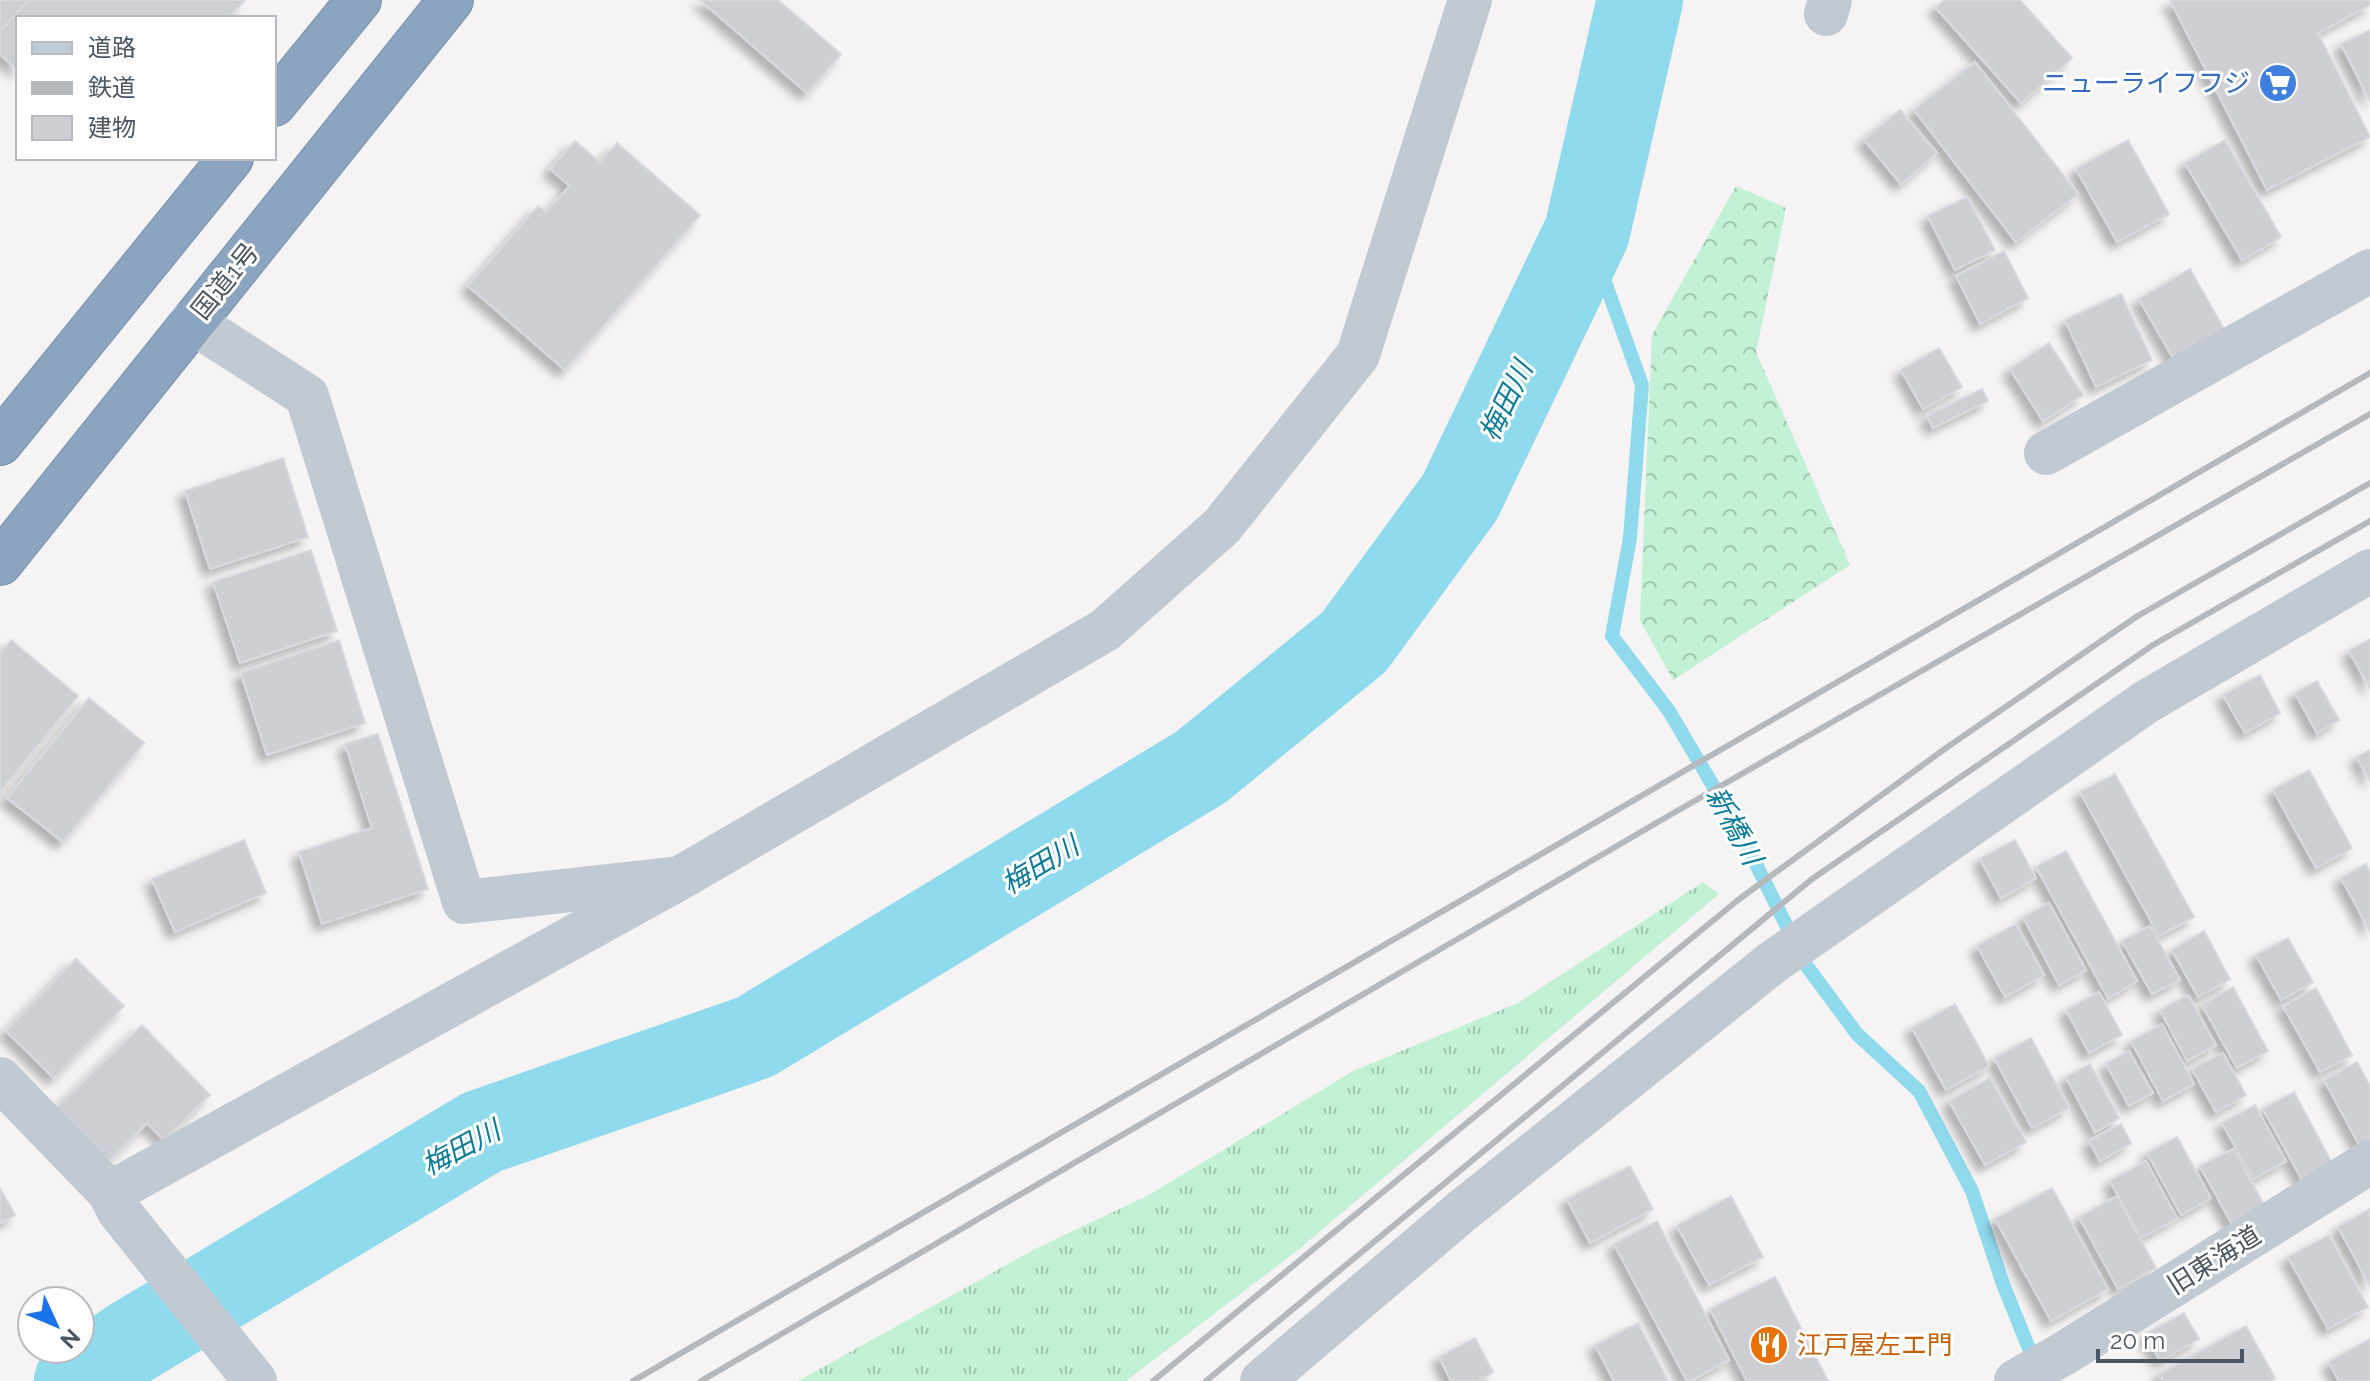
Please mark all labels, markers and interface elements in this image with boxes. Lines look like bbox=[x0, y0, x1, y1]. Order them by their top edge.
legend bbox=[16, 16, 276, 160]
text: 道路 bbox=[88, 33, 136, 62]
supermarket icon: ニューライフフジ bbox=[2257, 62, 2299, 104]
place label: ニューライフフジ bbox=[2042, 68, 2250, 98]
text: 鉄道 bbox=[88, 73, 136, 102]
text: 建物 bbox=[88, 113, 136, 142]
street label: 国道1号 bbox=[185, 237, 265, 325]
water label: 梅田川 bbox=[1473, 353, 1541, 446]
water label: 新橋川 bbox=[1699, 781, 1770, 873]
water label: 梅田川 bbox=[995, 828, 1087, 901]
water label: 梅田川 bbox=[416, 1112, 508, 1182]
street label: 旧東海道 bbox=[2162, 1220, 2266, 1300]
north arrow bbox=[16, 1285, 96, 1365]
scale bar bbox=[2098, 1313, 2242, 1363]
text: N bbox=[55, 1324, 86, 1354]
restaurant icon: 江戸屋左エ門 bbox=[1748, 1324, 1790, 1366]
text: 20 m bbox=[2110, 1326, 2165, 1355]
place label: 江戸屋左エ門 bbox=[1797, 1330, 1953, 1360]

